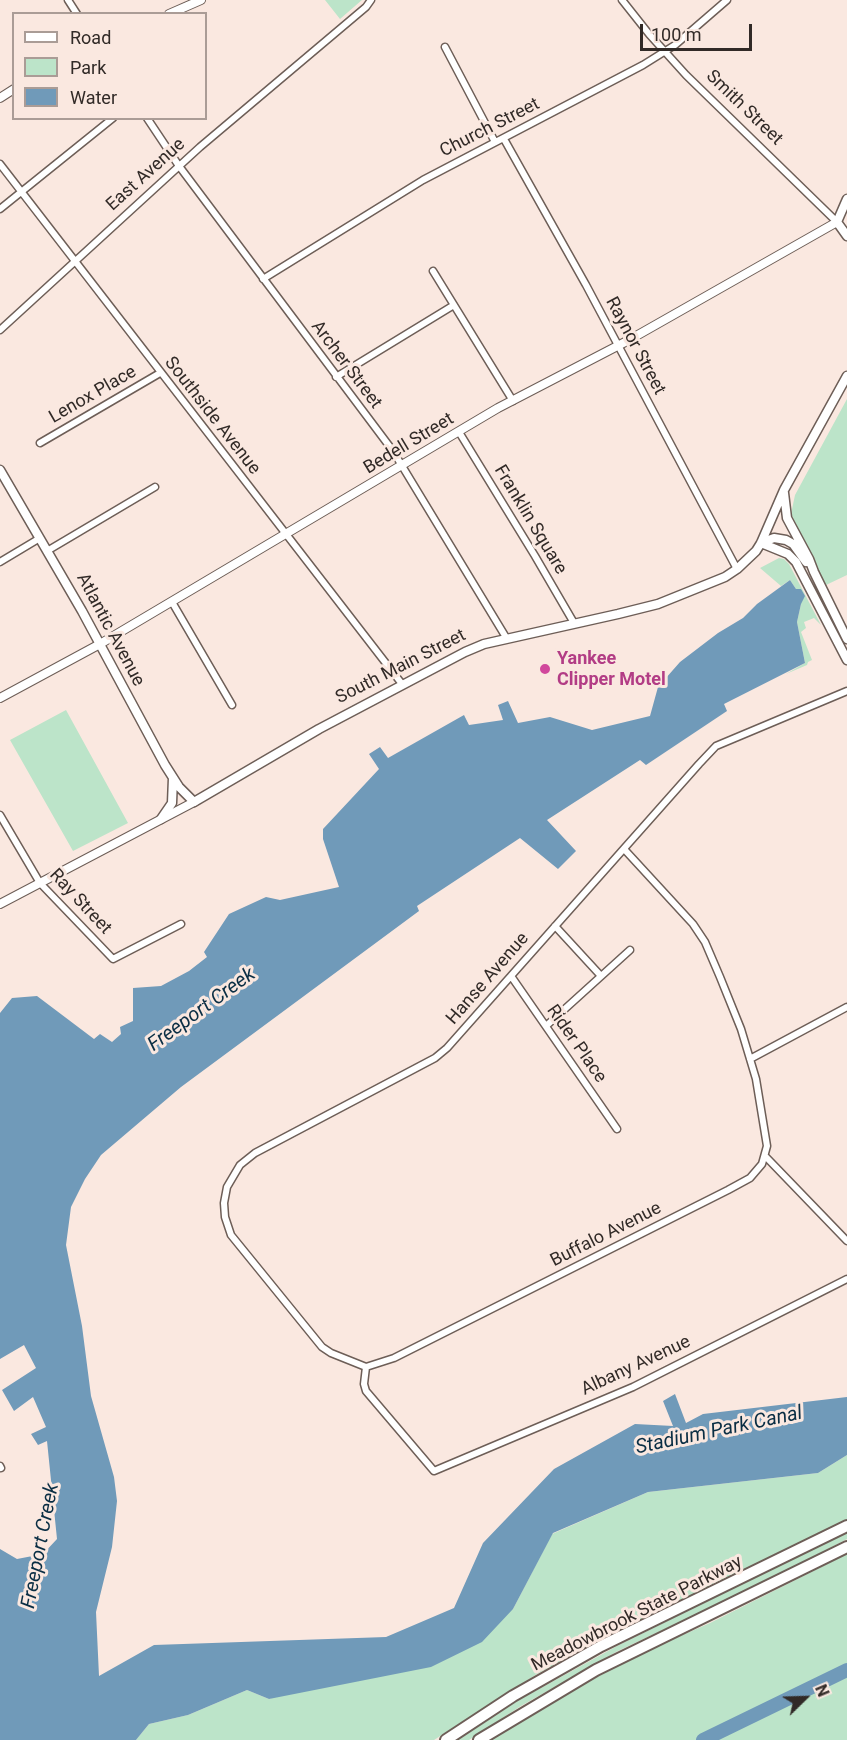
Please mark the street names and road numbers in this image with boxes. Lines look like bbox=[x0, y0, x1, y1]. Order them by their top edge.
street label: Smith Street bbox=[701, 66, 787, 150]
street label: Church Street bbox=[437, 94, 543, 162]
street label: East Avenue bbox=[102, 134, 190, 216]
street label: Raynor Street bbox=[600, 293, 670, 399]
street label: Archer Street bbox=[306, 317, 386, 413]
street label: Southside Avenue bbox=[159, 353, 265, 479]
street label: Lenox Place bbox=[46, 361, 140, 429]
street label: Bedell Street bbox=[360, 409, 458, 479]
street label: Franklin Square bbox=[489, 461, 571, 579]
street label: Atlantic Avenue bbox=[71, 570, 149, 690]
street label: South Main Street bbox=[332, 625, 470, 709]
street label: Ray Street bbox=[44, 865, 116, 939]
street label: Hanse Avenue bbox=[442, 929, 534, 1029]
street label: Rider Place bbox=[541, 1001, 611, 1087]
street label: Buffalo Avenue bbox=[547, 1198, 665, 1272]
street label: Albany Avenue bbox=[578, 1331, 694, 1401]
street label: Meadowbrook State Parkway bbox=[528, 1551, 746, 1677]

